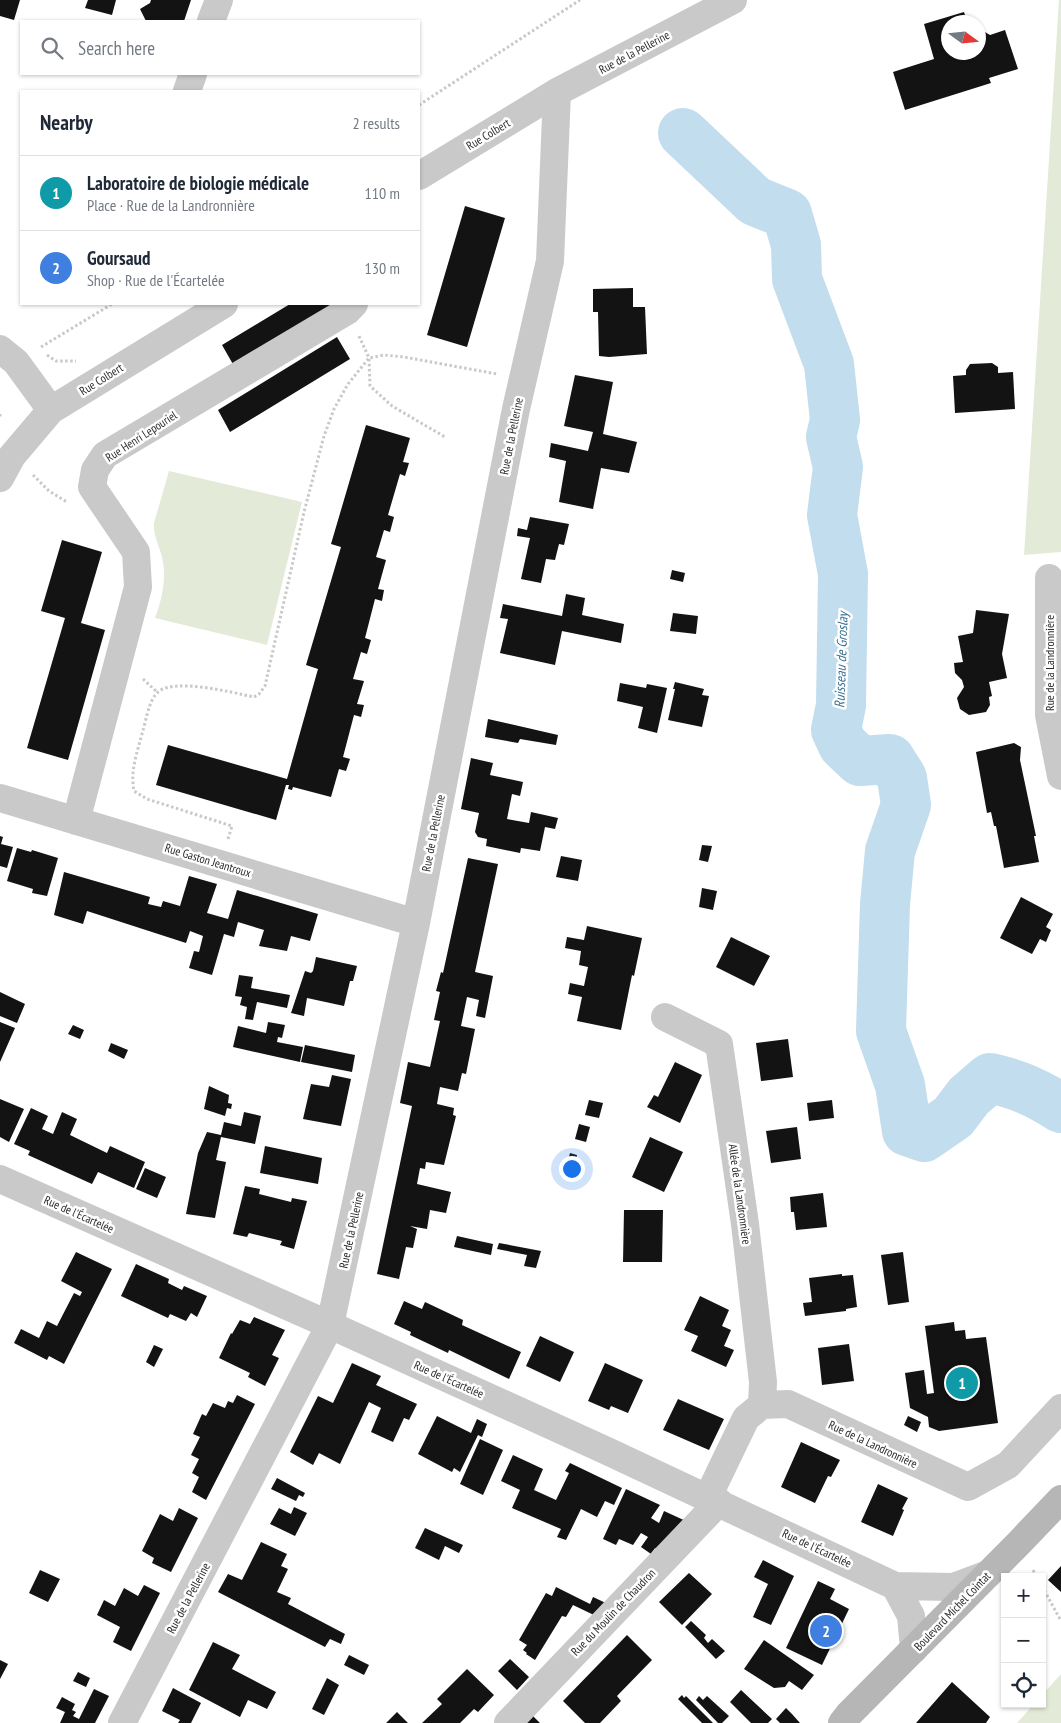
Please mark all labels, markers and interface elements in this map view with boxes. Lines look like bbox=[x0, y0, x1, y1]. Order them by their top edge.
north arrow bbox=[941, 15, 986, 60]
search box bbox=[20, 20, 420, 75]
street label: Rue de la Pellerine bbox=[596, 27, 672, 77]
icon: search bbox=[38, 34, 66, 62]
text: Search here bbox=[78, 36, 155, 60]
text: Nearby bbox=[40, 109, 93, 136]
text: 2 results bbox=[353, 113, 400, 133]
street label: Rue Colbert bbox=[463, 115, 513, 153]
text: Laboratoire de biologie médicale bbox=[87, 171, 309, 195]
text: 1 bbox=[52, 183, 60, 203]
text: 110 m bbox=[365, 183, 400, 203]
text: Place · Rue de la Landronnière bbox=[87, 195, 255, 215]
text: Goursaud bbox=[87, 246, 150, 270]
text: 2 bbox=[52, 258, 60, 278]
text: 130 m bbox=[365, 258, 400, 278]
text: Shop · Rue de l'Écartelée bbox=[87, 270, 225, 290]
street label: Rue Colbert bbox=[76, 359, 126, 398]
street label: Rue de la Pellerine bbox=[496, 396, 526, 476]
street label: Rue Henri Lepouriel bbox=[102, 407, 180, 465]
water label: Ruisseau de Groslay bbox=[830, 610, 852, 708]
street label: Rue de la Landronnière bbox=[1042, 615, 1057, 711]
street label: Rue de la Pellerine bbox=[418, 793, 448, 873]
street label: Rue Gaston Jeantroux bbox=[163, 840, 253, 880]
street label: Allée de la Landronnière bbox=[726, 1143, 754, 1245]
your location bbox=[559, 1156, 585, 1182]
street label: Rue de la Pellerine bbox=[336, 1190, 366, 1270]
street label: Rue de l'Écartelée bbox=[42, 1192, 116, 1236]
street label: Rue de l'Écartelée bbox=[412, 1357, 486, 1401]
pin: 1 bbox=[946, 1364, 978, 1402]
street label: Rue de la Landronnière bbox=[826, 1417, 920, 1471]
street label: Rue de l'Écartelée bbox=[780, 1525, 854, 1571]
street label: Rue de la Pellerine bbox=[163, 1560, 213, 1636]
street label: Rue du Moulin de Chaudron bbox=[568, 1565, 658, 1659]
street label: Boulevard Michel Cointat bbox=[911, 1568, 994, 1654]
map controls bbox=[1001, 1573, 1046, 1708]
button: + bbox=[1001, 1573, 1046, 1618]
pin: 2 bbox=[810, 1612, 842, 1650]
button: − bbox=[1001, 1618, 1046, 1663]
button: locate bbox=[1001, 1663, 1046, 1708]

